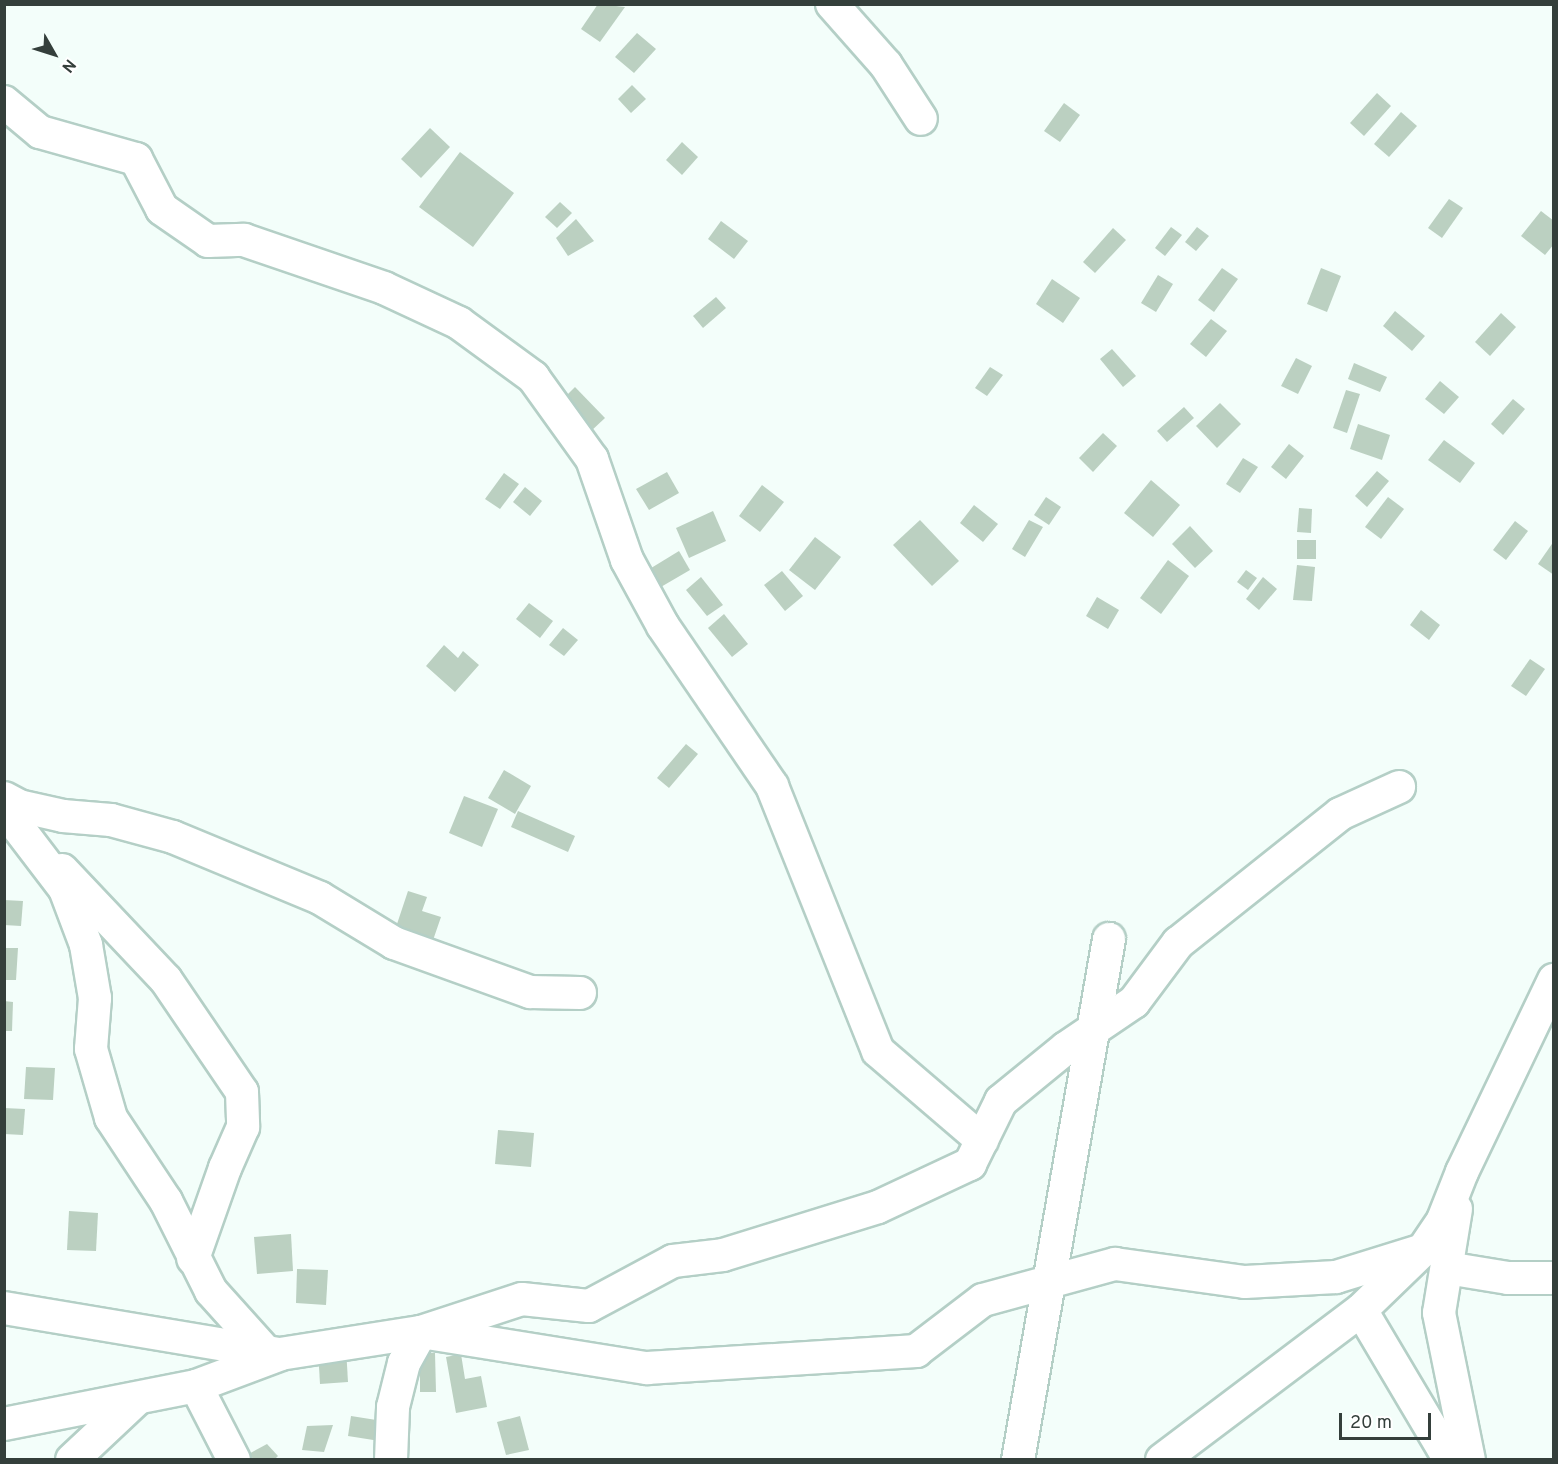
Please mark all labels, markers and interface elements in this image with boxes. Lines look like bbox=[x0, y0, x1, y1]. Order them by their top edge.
north arrow bbox=[24, 24, 84, 84]
text: N bbox=[57, 55, 79, 76]
scale bar bbox=[1342, 1401, 1434, 1439]
text: 20 m bbox=[1350, 1412, 1392, 1435]

